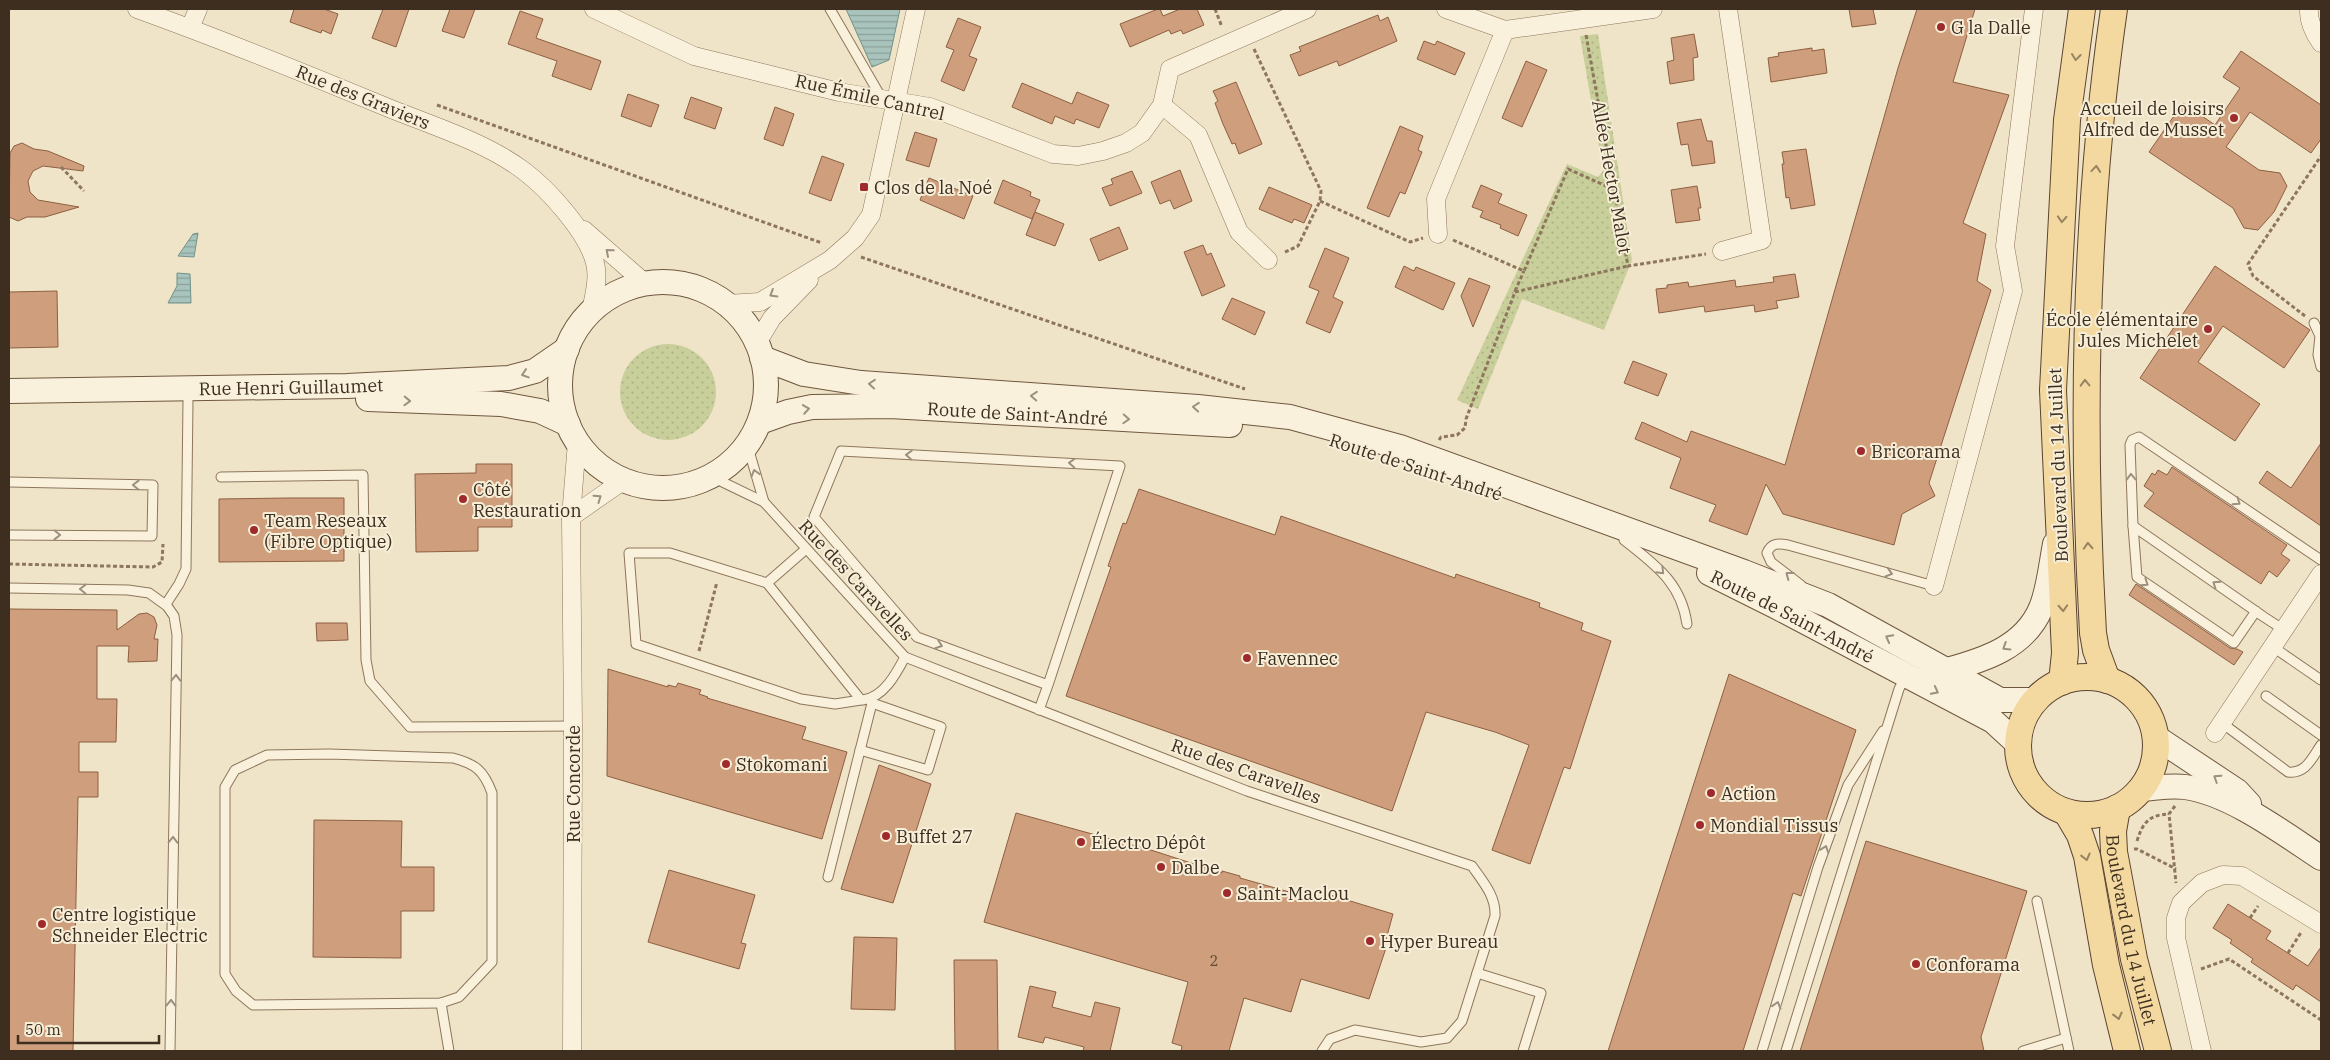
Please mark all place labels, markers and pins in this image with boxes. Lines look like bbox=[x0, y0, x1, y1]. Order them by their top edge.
place label: G la Dalle bbox=[1951, 16, 2031, 39]
marker: G la Dalle bbox=[1935, 21, 1947, 33]
place label: Accueil de loisirs Alfred de Musset bbox=[2080, 97, 2224, 141]
marker: Accueil de loisirs Alfred de Musset bbox=[2228, 112, 2240, 124]
place label: Clos de la Noé bbox=[874, 176, 992, 199]
marker: Clos de la Noé bbox=[858, 181, 870, 193]
place label: École élémentaire Jules Michelet bbox=[2046, 308, 2198, 352]
marker: École élémentaire Jules Michelet bbox=[2202, 323, 2214, 335]
place label: Bricorama bbox=[1871, 440, 1961, 463]
marker: Bricorama bbox=[1855, 445, 1867, 457]
place label: Côté Restauration bbox=[473, 478, 582, 522]
marker: Côté Restauration bbox=[457, 493, 469, 505]
place label: Team Reseaux (Fibre Optique) bbox=[264, 509, 392, 553]
marker: Team Reseaux (Fibre Optique) bbox=[248, 524, 260, 536]
place label: Favennec bbox=[1257, 647, 1338, 670]
marker: Favennec bbox=[1241, 652, 1253, 664]
place label: Stokomani bbox=[736, 753, 828, 776]
marker: Stokomani bbox=[720, 758, 732, 770]
place label: Action bbox=[1721, 782, 1776, 805]
marker: Action bbox=[1705, 787, 1717, 799]
place label: Mondial Tissus bbox=[1710, 814, 1838, 837]
marker: Mondial Tissus bbox=[1694, 819, 1706, 831]
place label: Buffet 27 bbox=[896, 825, 973, 848]
marker: Buffet 27 bbox=[880, 830, 892, 842]
place label: Électro Dépôt bbox=[1091, 831, 1206, 854]
marker: Électro Dépôt bbox=[1075, 836, 1087, 848]
place label: Dalbe bbox=[1171, 856, 1220, 879]
marker: Dalbe bbox=[1155, 861, 1167, 873]
place label: Saint-Maclou bbox=[1237, 882, 1349, 905]
marker: Saint-Maclou bbox=[1221, 887, 1233, 899]
place label: Centre logistique Schneider Electric bbox=[52, 903, 208, 947]
marker: Centre logistique Schneider Electric bbox=[36, 918, 48, 930]
place label: Hyper Bureau bbox=[1380, 930, 1499, 953]
marker: Hyper Bureau bbox=[1364, 935, 1376, 947]
place label: Conforama bbox=[1926, 953, 2020, 976]
marker: Conforama bbox=[1910, 958, 1922, 970]

